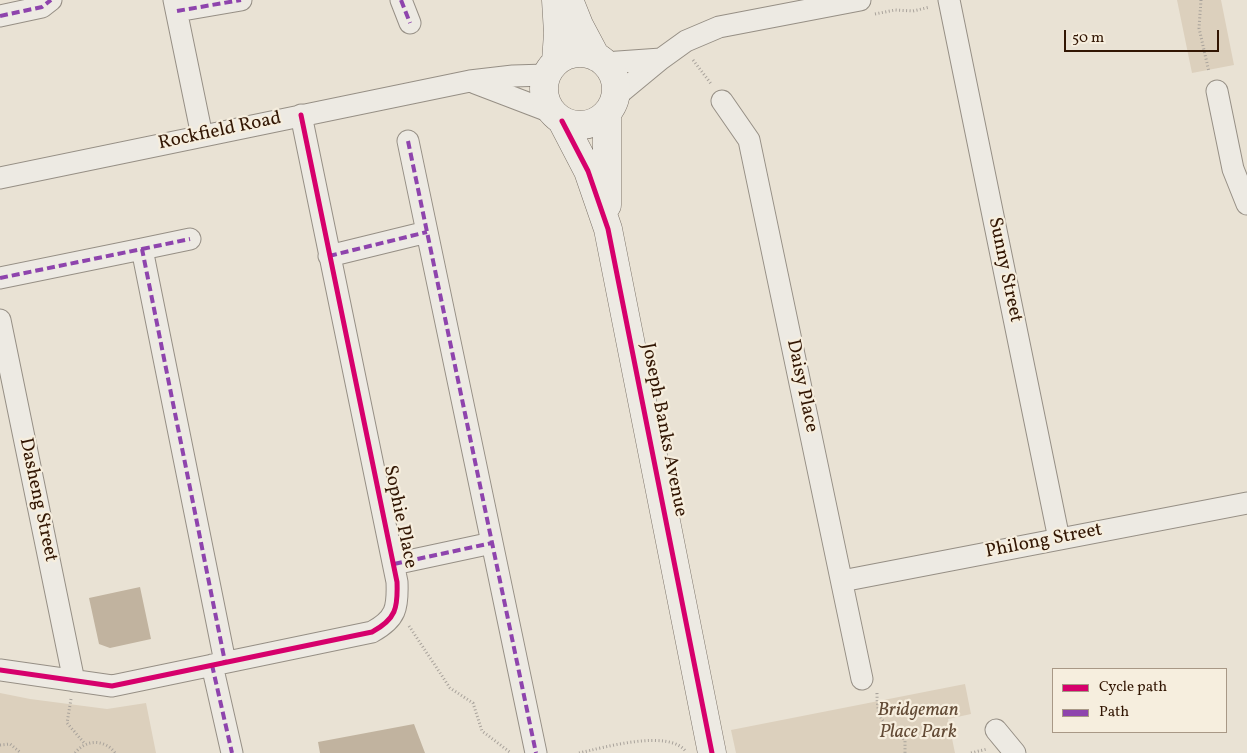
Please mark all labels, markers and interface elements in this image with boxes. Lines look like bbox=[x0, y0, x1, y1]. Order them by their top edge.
scale bar bbox=[1067, 20, 1222, 52]
text: 50 m bbox=[1072, 28, 1104, 49]
street label: Rockfield Road bbox=[156, 108, 284, 156]
street label: Sunny Street bbox=[982, 215, 1026, 325]
street label: Daisy Place bbox=[780, 337, 822, 435]
street label: Joseph Banks Avenue bbox=[635, 341, 691, 519]
street label: Dasheng Street bbox=[13, 436, 61, 564]
street label: Sophie Place bbox=[377, 463, 421, 571]
street label: Philong Street bbox=[984, 520, 1104, 564]
legend bbox=[1052, 668, 1227, 733]
text: Cycle path bbox=[1099, 677, 1167, 698]
park label: Bridgeman Place Park bbox=[877, 701, 959, 745]
text: Path bbox=[1099, 702, 1129, 723]

